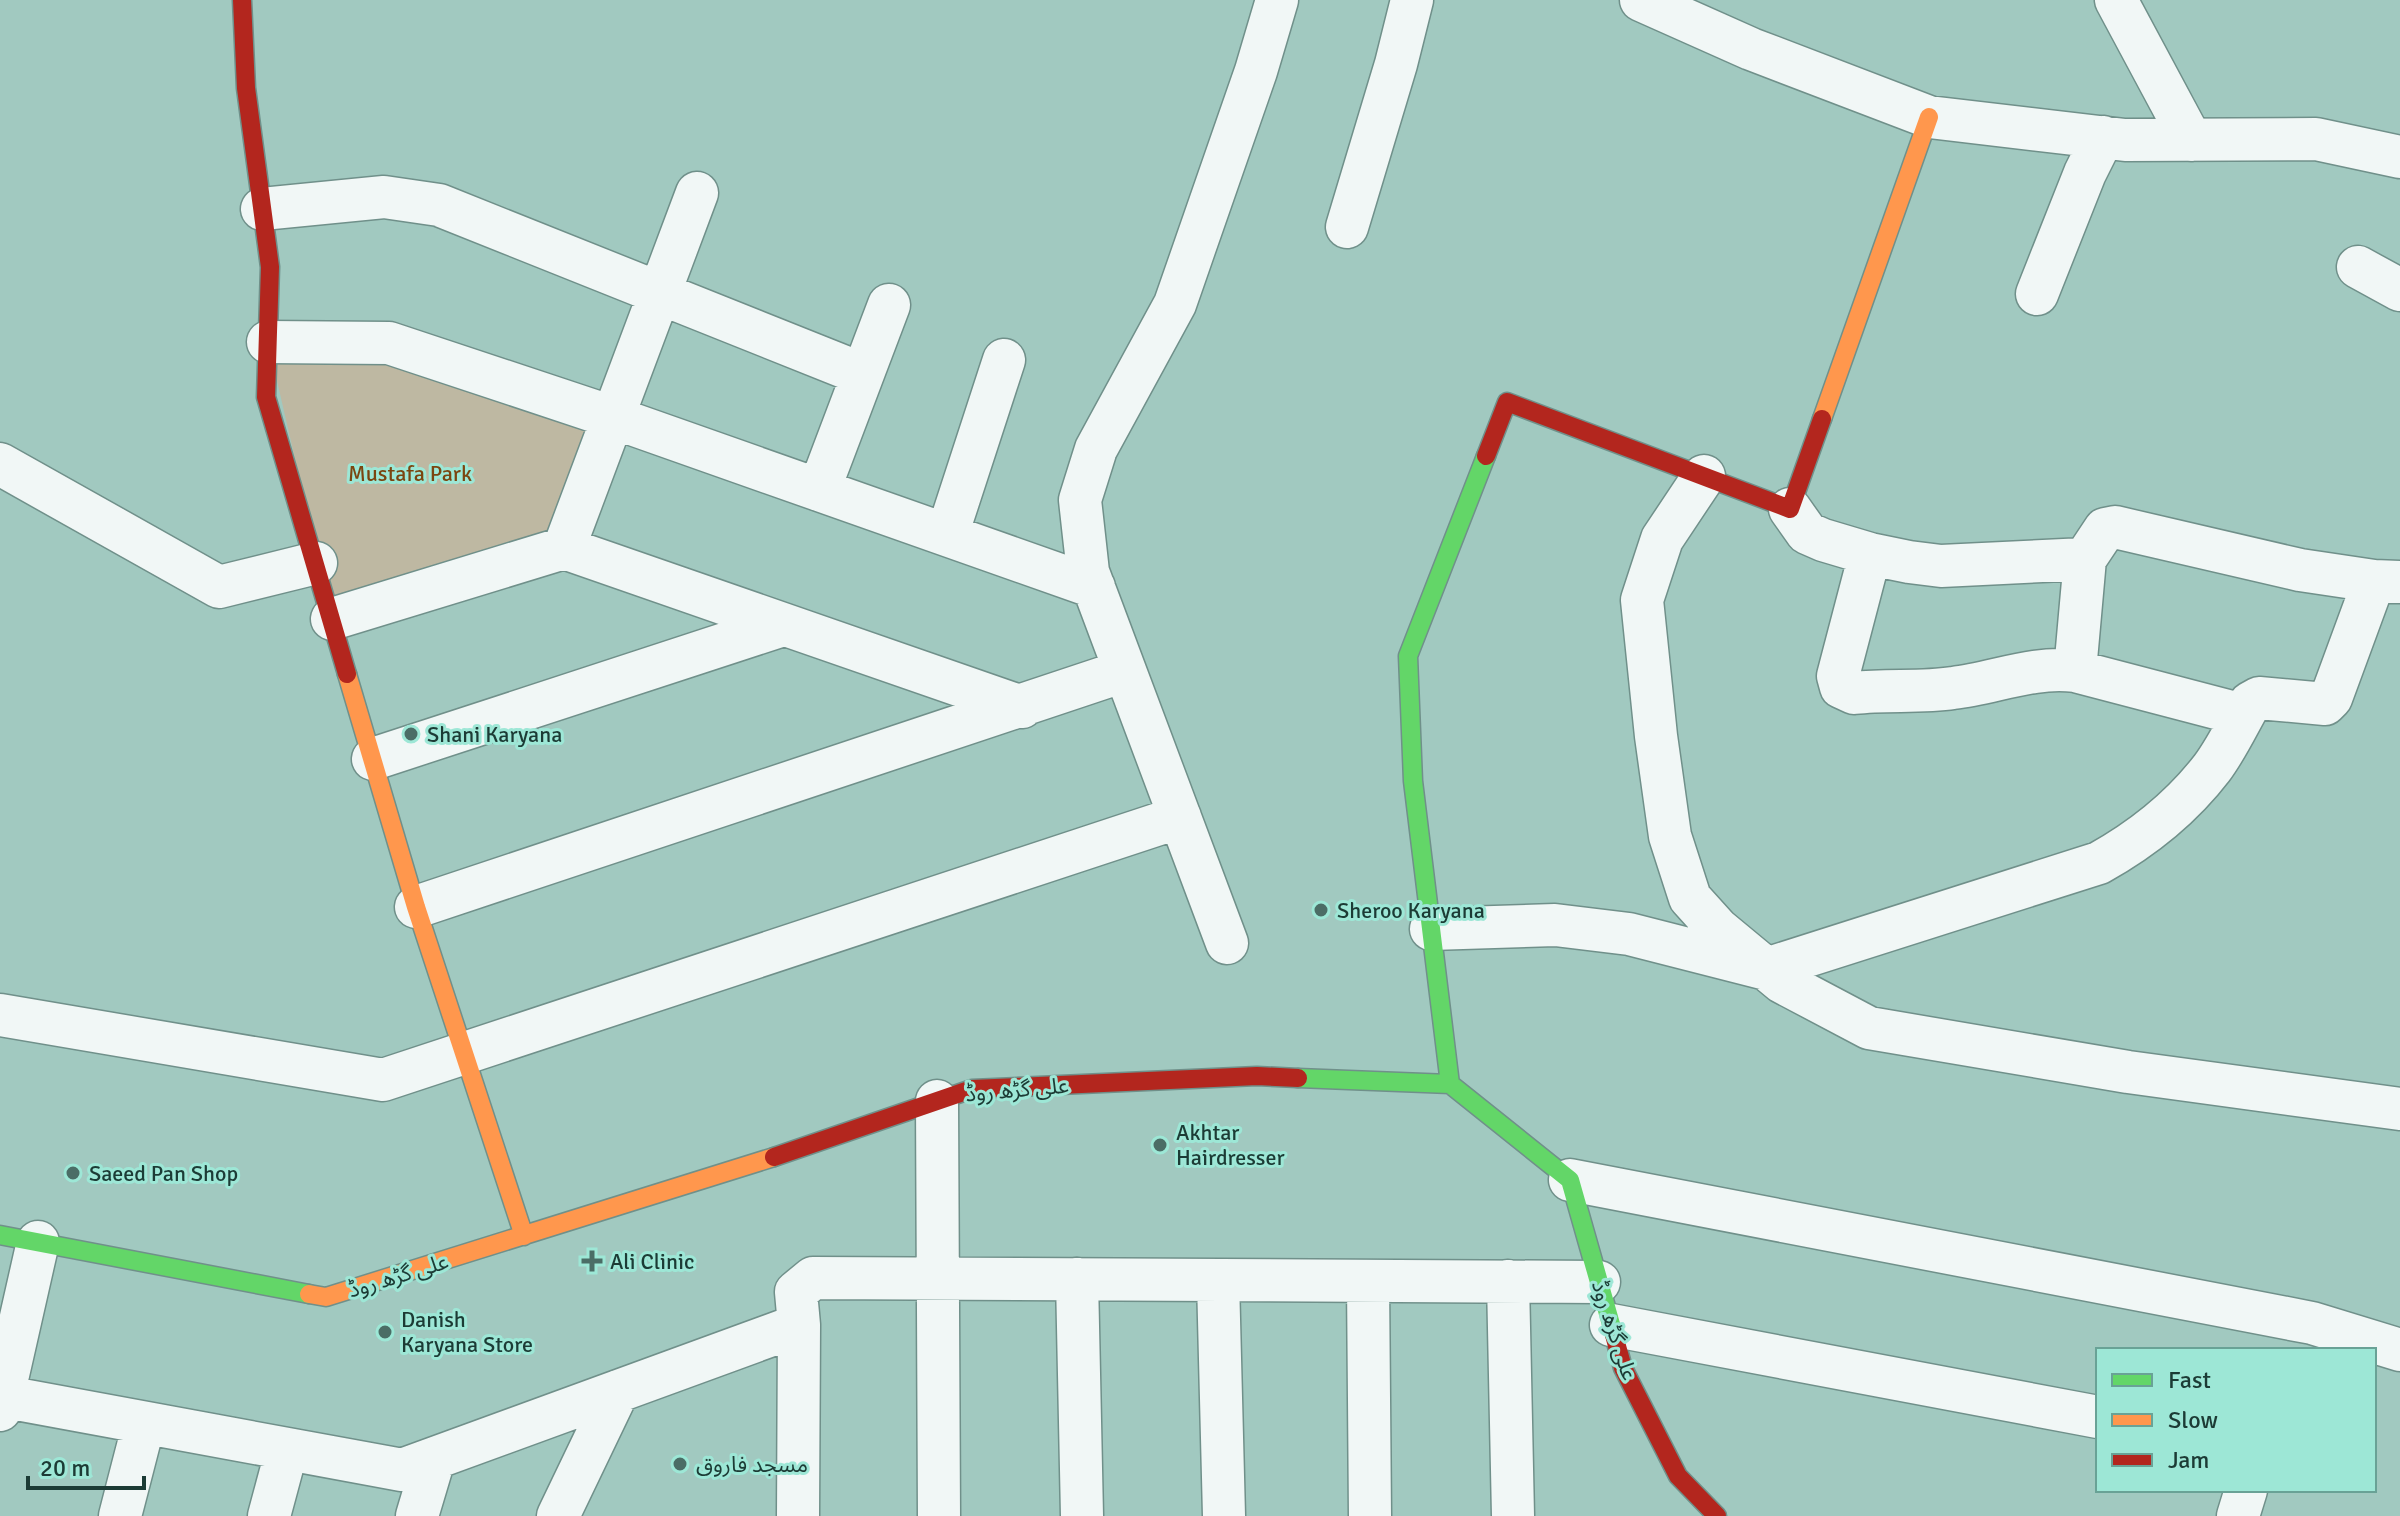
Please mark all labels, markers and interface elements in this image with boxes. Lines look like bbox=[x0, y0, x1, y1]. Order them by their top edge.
park label: Mustafa Park bbox=[348, 460, 472, 487]
place label: Shani Karyana bbox=[427, 721, 562, 748]
marker: Shani Karyana bbox=[402, 725, 420, 743]
place label: Sheroo Karyana bbox=[1337, 897, 1485, 924]
marker: Sheroo Karyana bbox=[1312, 901, 1330, 919]
street label: علی گڑھ روڈ bbox=[964, 1072, 1070, 1107]
place label: Akhtar Hairdresser bbox=[1176, 1119, 1285, 1171]
marker: Akhtar Hairdresser bbox=[1151, 1136, 1169, 1154]
place label: Saeed Pan Shop bbox=[89, 1160, 238, 1187]
marker: Saeed Pan Shop bbox=[64, 1164, 82, 1182]
street label: علی گڑھ روڈ bbox=[345, 1247, 452, 1304]
place label: Ali Clinic bbox=[610, 1248, 694, 1275]
marker: Ali Clinic bbox=[581, 1250, 603, 1272]
street label: علی گڑھ روڈ bbox=[1586, 1277, 1643, 1384]
place label: Danish Karyana Store bbox=[401, 1306, 533, 1358]
marker: Danish Karyana Store bbox=[376, 1323, 394, 1341]
legend bbox=[2096, 1348, 2376, 1492]
text: Fast bbox=[2168, 1365, 2211, 1395]
text: Slow bbox=[2168, 1405, 2218, 1435]
scale bar bbox=[28, 1440, 144, 1490]
text: Jam bbox=[2168, 1445, 2209, 1475]
place label: مسجد فاروق bbox=[696, 1451, 808, 1478]
text: 20 m bbox=[40, 1453, 90, 1483]
marker: مسجد فاروق bbox=[671, 1455, 689, 1473]

